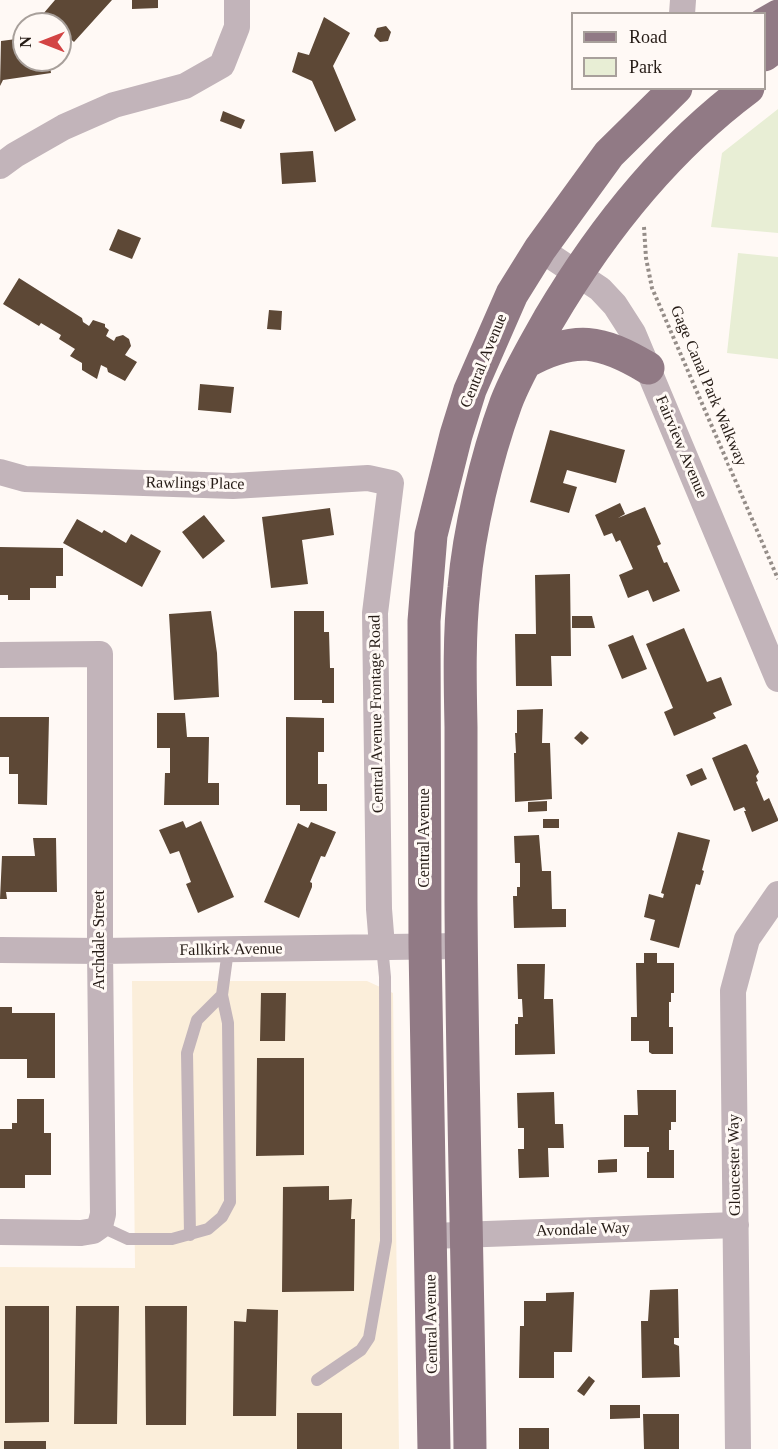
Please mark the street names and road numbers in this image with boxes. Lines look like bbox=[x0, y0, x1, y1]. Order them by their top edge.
street label: Gage Canal Park Walkway bbox=[665, 303, 751, 469]
street label: Central Avenue bbox=[456, 311, 512, 411]
street label: Fairview Avenue bbox=[651, 393, 711, 501]
street label: Rawlings Place bbox=[145, 474, 245, 494]
street label: Central Avenue Frontage Road bbox=[366, 615, 388, 813]
street label: Central Avenue bbox=[415, 788, 435, 888]
street label: Archdale Street bbox=[90, 890, 110, 990]
street label: Fallkirk Avenue bbox=[179, 940, 283, 960]
street label: Gloucester Way bbox=[725, 1114, 745, 1216]
street label: Avondale Way bbox=[536, 1219, 630, 1241]
street label: Central Avenue bbox=[422, 1274, 442, 1374]

